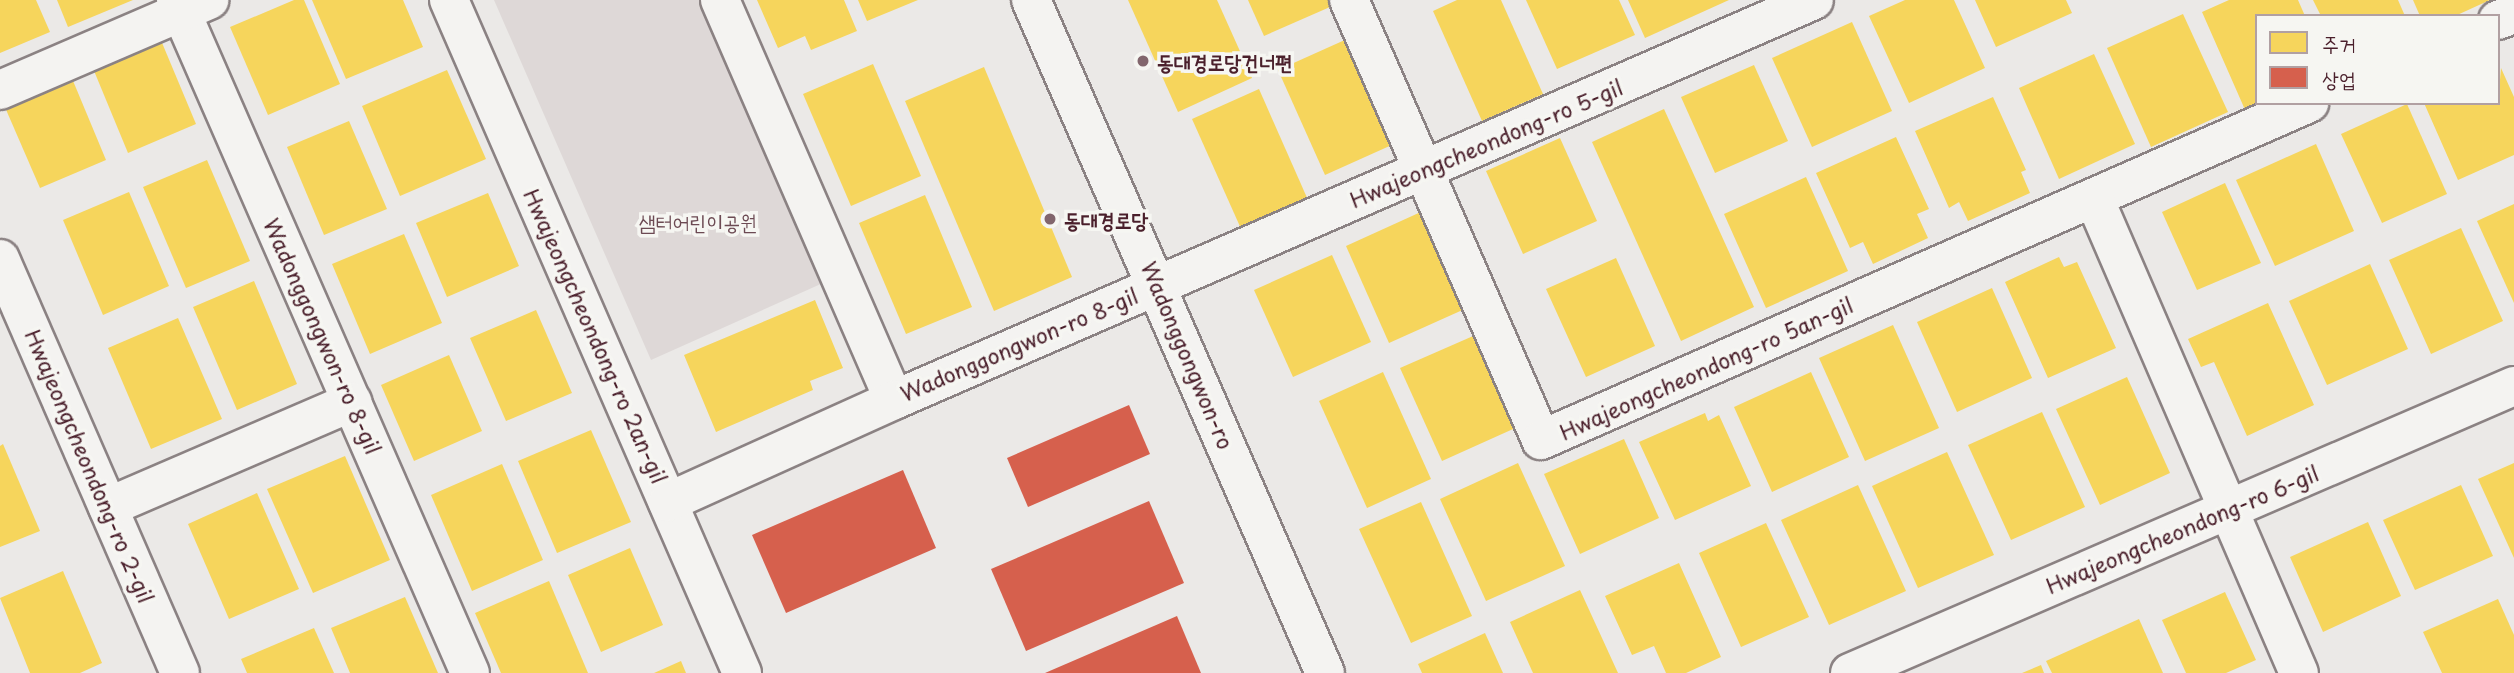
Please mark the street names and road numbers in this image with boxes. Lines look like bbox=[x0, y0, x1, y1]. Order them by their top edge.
street label: Hwajeongcheondong-ro 5-gil bbox=[1346, 74, 1626, 212]
street label: Hwajeongcheondong-ro 2an-gil bbox=[519, 184, 673, 488]
street label: Wadonggongwon-ro 8-gil bbox=[260, 214, 386, 458]
street label: Wadonggongwon-ro bbox=[1137, 257, 1239, 453]
street label: Wadonggongwon-ro 8-gil bbox=[897, 283, 1141, 405]
street label: Hwajeongcheondong-ro 5an-gil bbox=[1555, 292, 1857, 444]
street label: Hwajeongcheondong-ro 2-gil bbox=[21, 325, 159, 607]
street label: Hwajeongcheondong-ro 6-gil bbox=[2041, 460, 2323, 598]

